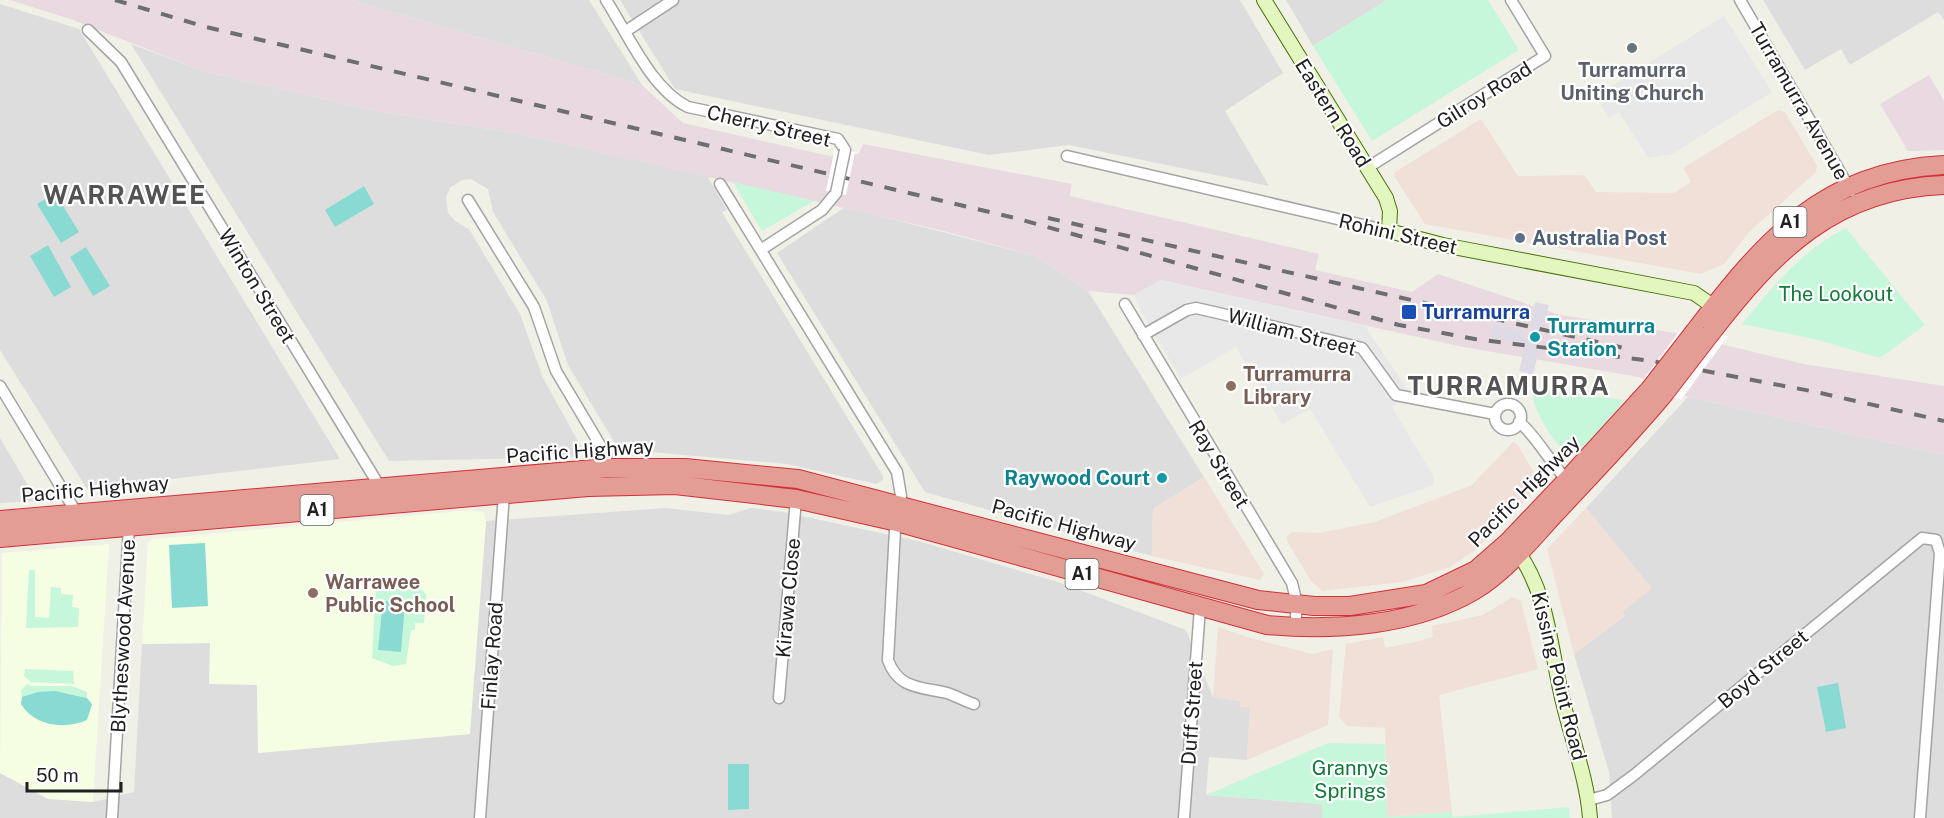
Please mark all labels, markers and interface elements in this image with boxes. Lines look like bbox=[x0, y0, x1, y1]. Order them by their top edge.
street label: Turramurra Avenue bbox=[1744, 18, 1854, 184]
marker: Turramurra Uniting Church bbox=[1625, 41, 1639, 55]
street label: Eastern Road bbox=[1290, 54, 1376, 172]
street label: Gilroy Road bbox=[1432, 56, 1536, 134]
place label: Turramurra Uniting Church bbox=[1560, 58, 1704, 105]
street label: Cherry Street bbox=[705, 100, 833, 152]
district label: WARRAWEE bbox=[43, 179, 207, 210]
road number: A1 bbox=[1774, 207, 1806, 237]
street label: Rohini Street bbox=[1336, 209, 1460, 259]
street label: Winton Street bbox=[214, 225, 300, 347]
place label: Australia Post bbox=[1532, 226, 1667, 250]
marker: Australia Post bbox=[1513, 231, 1527, 245]
park label: The Lookout bbox=[1779, 282, 1893, 306]
place label: Turramurra bbox=[1422, 300, 1530, 324]
street label: William Street bbox=[1225, 303, 1359, 361]
marker: Turramurra bbox=[1400, 303, 1418, 321]
place label: Turramurra Station bbox=[1547, 314, 1655, 361]
marker: Turramurra Station bbox=[1528, 330, 1542, 344]
place label: Turramurra Library bbox=[1243, 362, 1351, 409]
district label: TURRAMURRA bbox=[1408, 370, 1610, 401]
marker: Turramurra Library bbox=[1224, 379, 1238, 393]
street label: Ray Street bbox=[1183, 416, 1255, 512]
street label: Pacific Highway bbox=[1463, 430, 1585, 552]
street label: Pacific Highway bbox=[505, 434, 655, 468]
place label: Raywood Court bbox=[1004, 466, 1150, 490]
street label: Pacific Highway bbox=[20, 471, 170, 507]
marker: Raywood Court bbox=[1155, 471, 1169, 485]
street label: Pacific Highway bbox=[989, 494, 1139, 556]
road number: A1 bbox=[300, 495, 334, 525]
street label: Kirawa Close bbox=[771, 537, 805, 659]
street label: Blytheswood Avenue bbox=[106, 539, 140, 733]
road number: A1 bbox=[1066, 559, 1098, 589]
place label: Warrawee Public School bbox=[325, 570, 455, 617]
marker: Warrawee Public School bbox=[306, 586, 320, 600]
street label: Kissing Point Road bbox=[1526, 589, 1592, 763]
street label: Finlay Road bbox=[476, 601, 508, 711]
street label: Boyd Street bbox=[1713, 624, 1813, 714]
street label: Duff Street bbox=[1176, 660, 1208, 766]
scale bar bbox=[27, 755, 122, 793]
park label: Grannys Springs bbox=[1312, 756, 1388, 803]
text: 50 m bbox=[36, 765, 79, 786]

